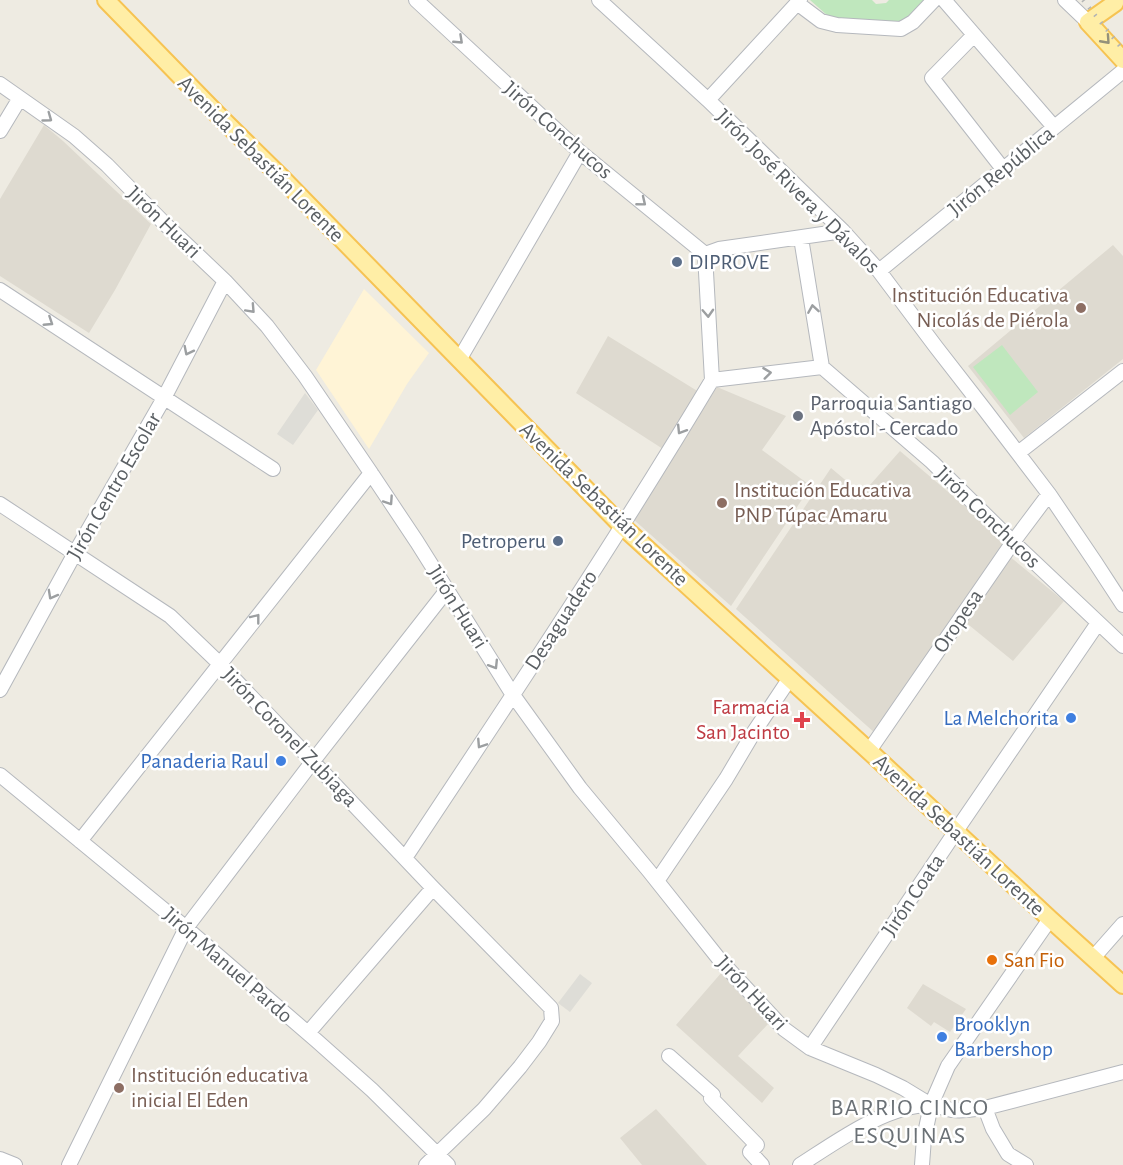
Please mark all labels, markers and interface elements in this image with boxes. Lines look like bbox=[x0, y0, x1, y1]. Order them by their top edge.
one-way arrow bbox=[452, 33, 462, 44]
one-way arrow bbox=[1099, 34, 1110, 44]
street label: Avenida Sebastián Lorente bbox=[174, 72, 348, 246]
street label: Jirón Conchucos bbox=[499, 77, 617, 183]
street label: Jirón José Rivera y Dávalos bbox=[712, 105, 884, 277]
one-way arrow bbox=[41, 110, 52, 121]
street label: Jirón República bbox=[944, 122, 1058, 220]
street label: Jirón Huari bbox=[123, 182, 205, 262]
one-way arrow bbox=[635, 194, 646, 205]
place label: DIPROVE bbox=[689, 251, 770, 273]
marker: DIPROVE bbox=[670, 255, 684, 269]
place label: Institución Educativa Nicolás de Piérola bbox=[891, 284, 1069, 331]
marker: Institución Educativa Nicolás de Piérola bbox=[1074, 301, 1088, 315]
one-way arrow bbox=[244, 302, 255, 312]
one-way arrow bbox=[807, 304, 820, 314]
one-way arrow bbox=[702, 308, 715, 317]
one-way arrow bbox=[42, 315, 53, 326]
one-way arrow bbox=[184, 345, 195, 355]
one-way arrow bbox=[763, 368, 772, 380]
place label: Parroquia Santiago Apóstol - Cercado bbox=[810, 392, 973, 439]
street label: Jirón Centro Escolar bbox=[63, 408, 165, 564]
marker: Parroquia Santiago Apóstol - Cercado bbox=[791, 409, 805, 423]
street label: Avenida Sebastián Lorente bbox=[515, 418, 693, 590]
one-way arrow bbox=[677, 424, 689, 434]
street label: Jirón Conchucos bbox=[931, 462, 1045, 572]
place label: Institución Educativa PNP Túpac Amaru bbox=[734, 479, 912, 526]
one-way arrow bbox=[382, 494, 393, 505]
marker: Institución Educativa PNP Túpac Amaru bbox=[715, 496, 729, 510]
place label: Petroperu bbox=[461, 530, 546, 552]
marker: Petroperu bbox=[551, 534, 565, 548]
street label: Jirón Huari bbox=[424, 562, 492, 652]
street label: Desaguadero bbox=[521, 566, 601, 674]
street label: Oropesa bbox=[929, 585, 987, 657]
one-way arrow bbox=[48, 589, 59, 599]
one-way arrow bbox=[249, 614, 260, 625]
one-way arrow bbox=[487, 659, 499, 669]
street label: Jirón Coronel Zubiaga bbox=[218, 663, 362, 811]
place label: Farmacia San Jacinto bbox=[696, 696, 790, 743]
place label: La Melchorita bbox=[943, 707, 1059, 729]
marker: La Melchorita bbox=[1064, 711, 1078, 725]
marker: Farmacia San Jacinto bbox=[795, 713, 809, 727]
one-way arrow bbox=[477, 737, 488, 748]
place label: Panaderia Raul bbox=[140, 750, 269, 772]
street label: Avenida Sebastián Lorente bbox=[869, 750, 1049, 920]
marker: Panaderia Raul bbox=[274, 754, 288, 768]
street label: Jirón Coata bbox=[878, 850, 948, 940]
street label: Jirón Manuel Pardo bbox=[159, 903, 297, 1027]
place label: San Fio bbox=[1004, 949, 1065, 971]
street label: Jirón Huari bbox=[712, 951, 792, 1035]
marker: San Fio bbox=[985, 953, 999, 967]
place label: Brooklyn Barbershop bbox=[954, 1013, 1053, 1060]
marker: Brooklyn Barbershop bbox=[935, 1030, 949, 1044]
place label: Institución educativa inicial El Eden bbox=[131, 1064, 309, 1111]
marker: Institución educativa inicial El Eden bbox=[112, 1081, 126, 1095]
district label: BARRIO CINCO ESQUINAS bbox=[830, 1096, 990, 1148]

